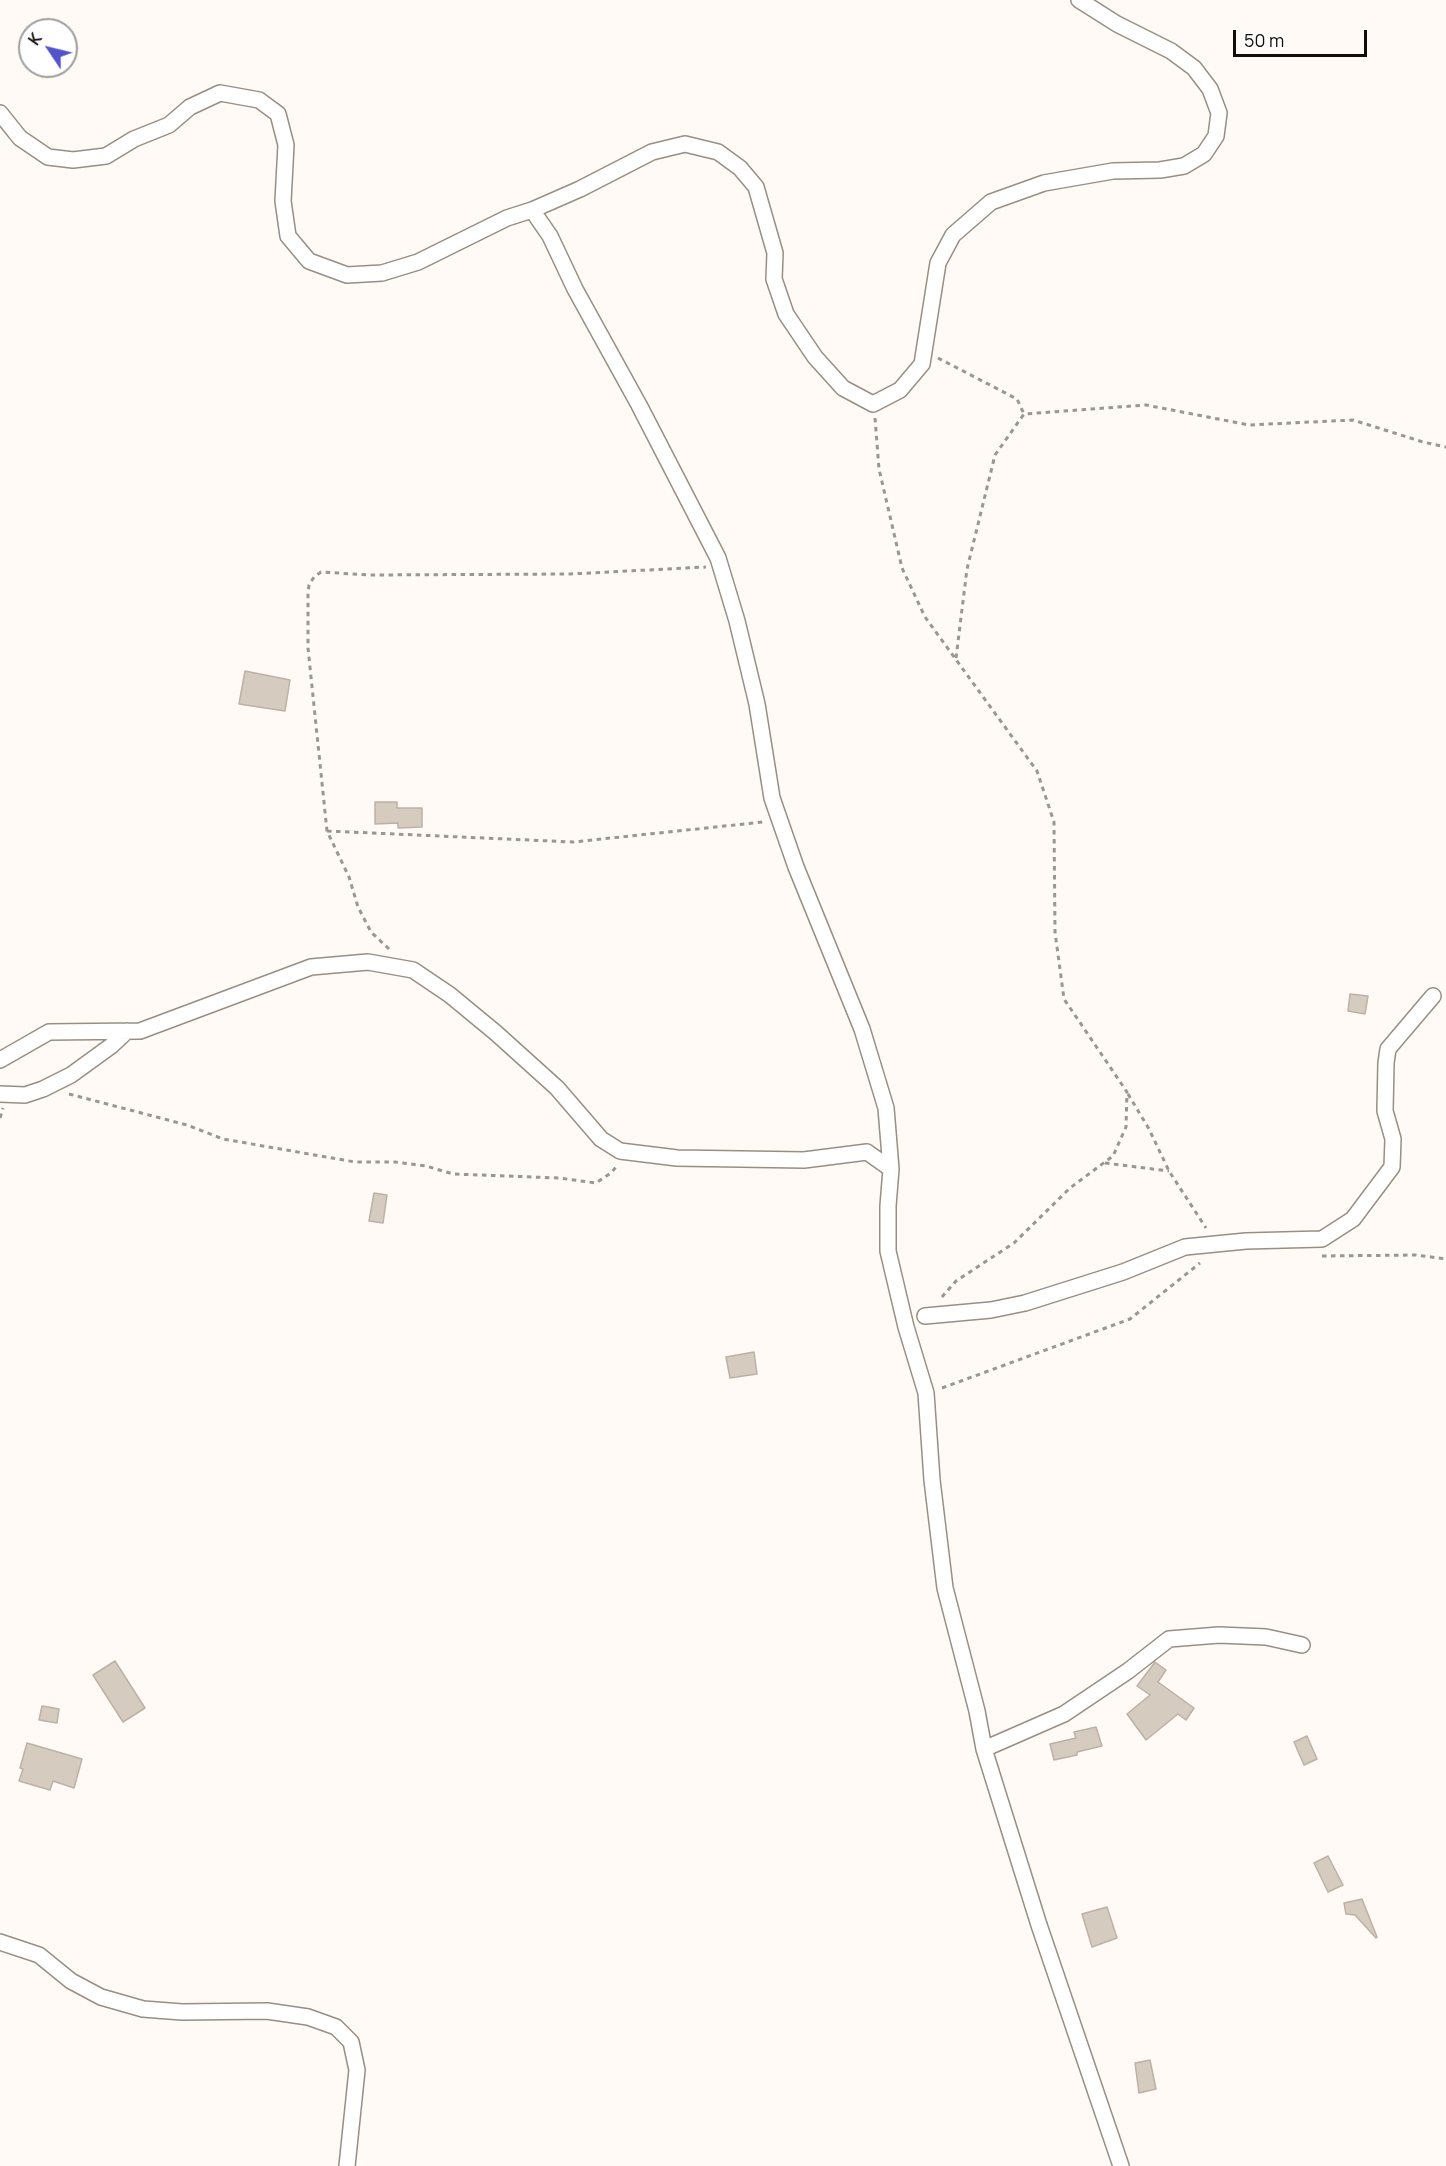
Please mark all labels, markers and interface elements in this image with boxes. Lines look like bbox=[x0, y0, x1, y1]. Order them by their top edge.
north arrow bbox=[18, 18, 78, 78]
scale bar bbox=[1236, 18, 1370, 56]
text: K bbox=[23, 28, 47, 49]
text: 50 m bbox=[1244, 28, 1284, 52]

